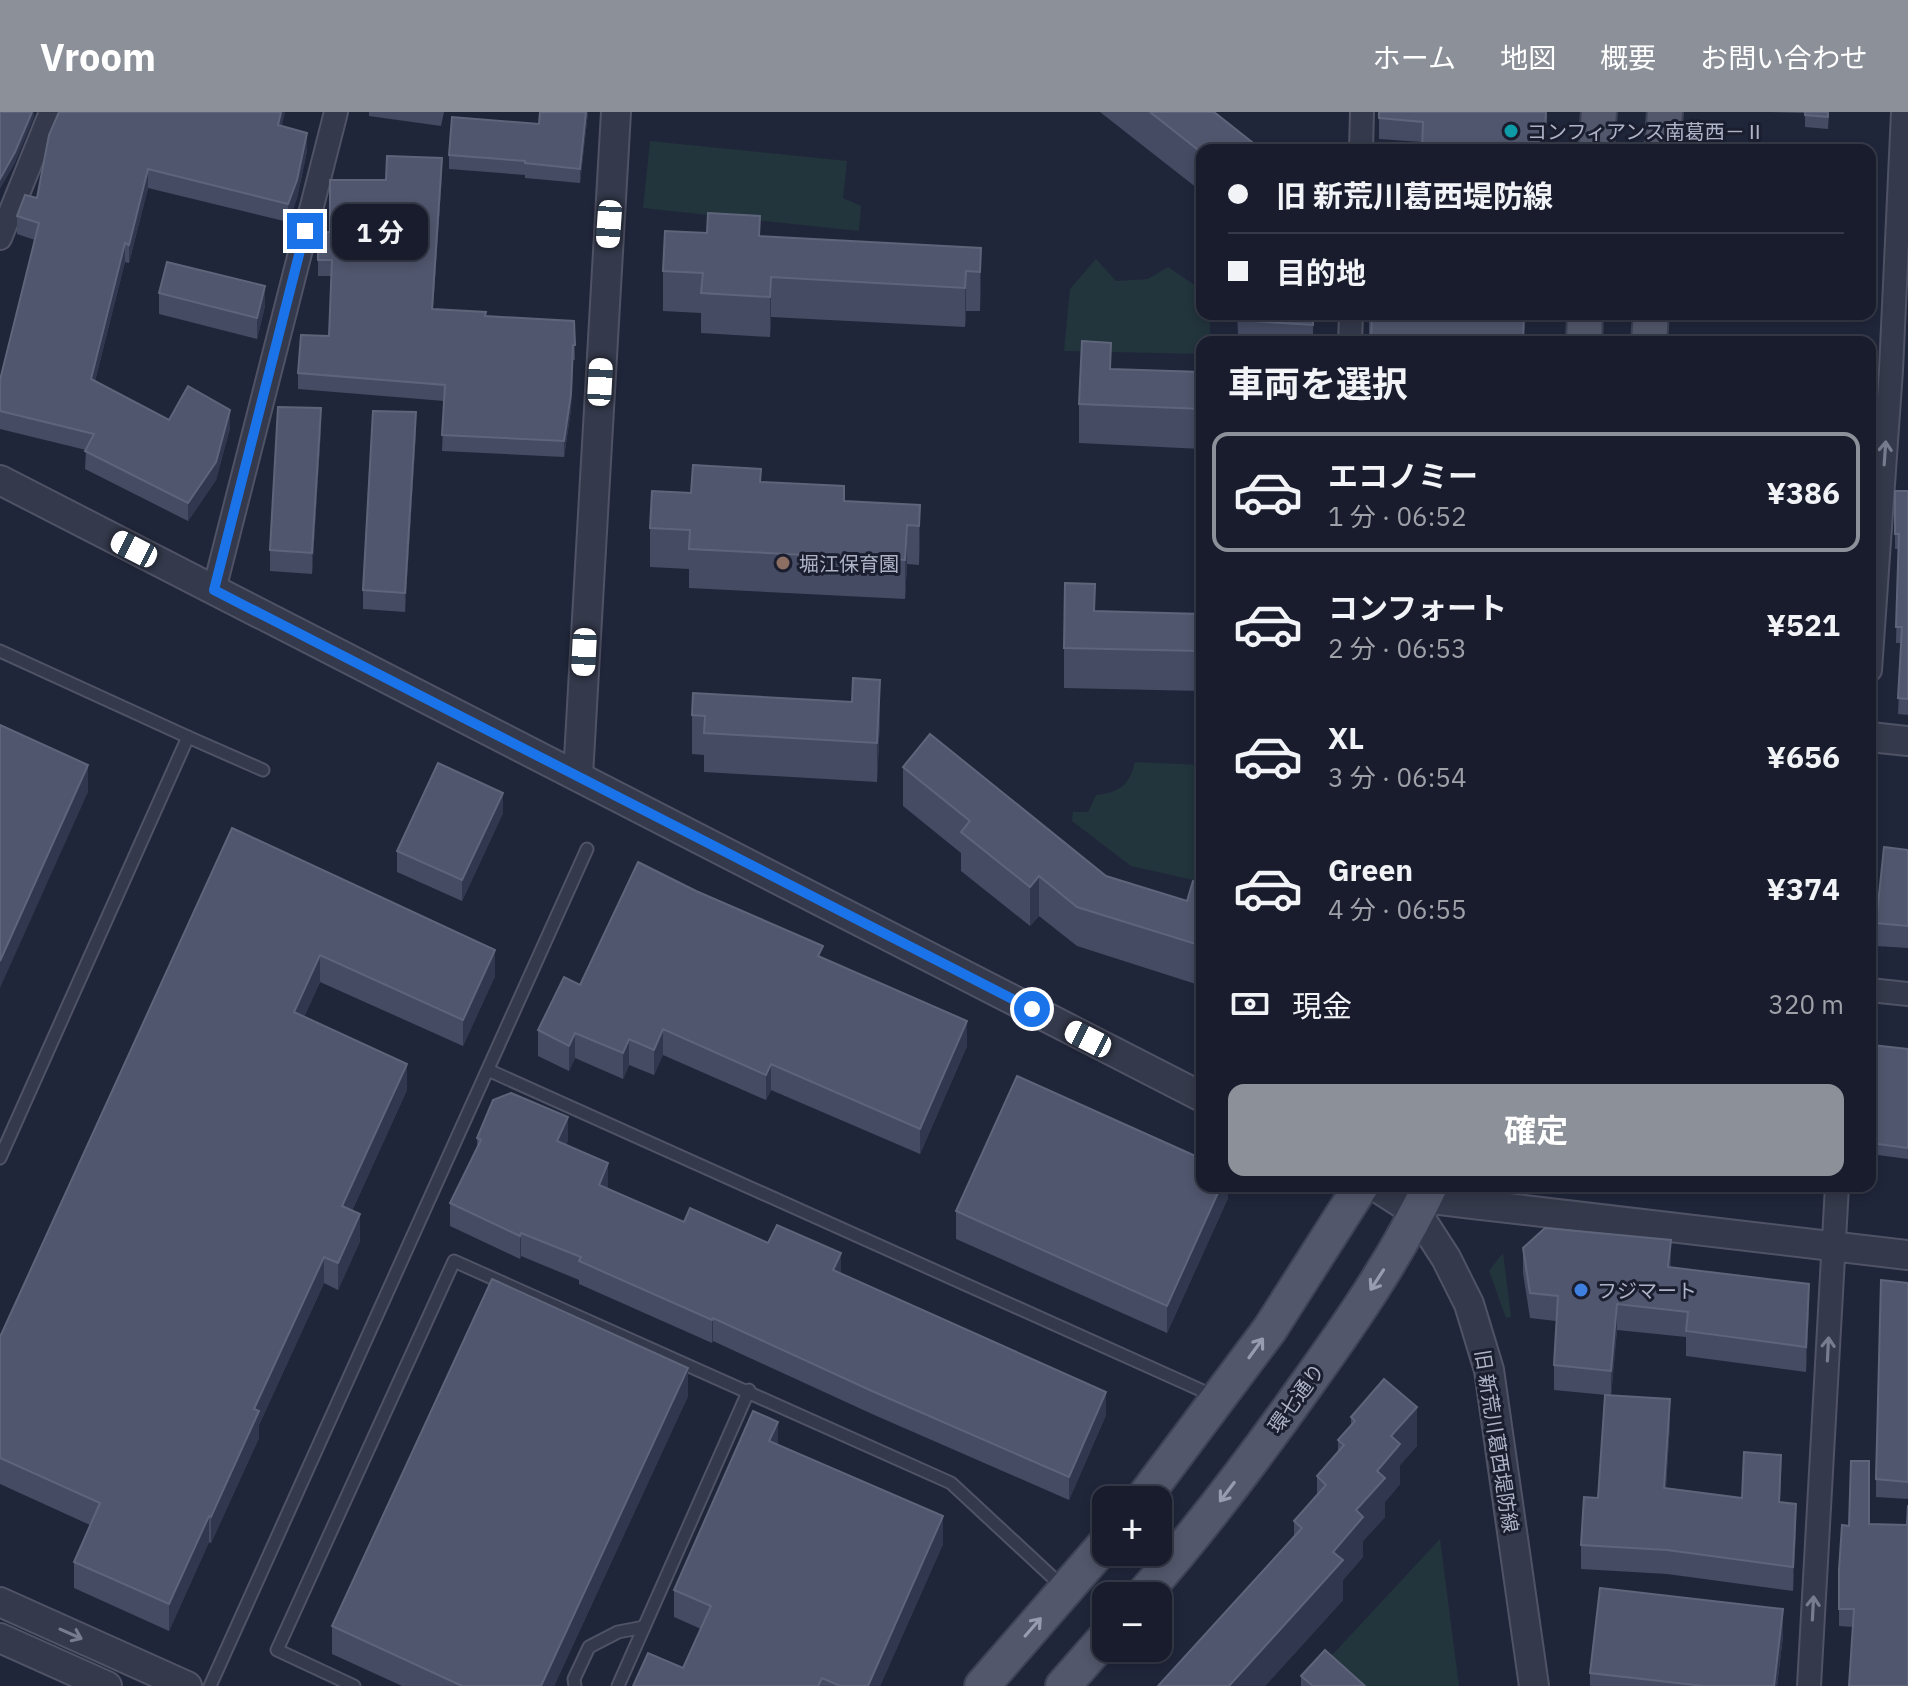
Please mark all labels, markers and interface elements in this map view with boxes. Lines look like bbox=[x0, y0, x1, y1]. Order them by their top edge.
text: Vroom bbox=[40, 32, 156, 81]
text: ホーム bbox=[1373, 39, 1456, 76]
text: 地図 bbox=[1500, 39, 1556, 76]
text: 概要 bbox=[1600, 39, 1656, 76]
text: お問い合わせ bbox=[1700, 39, 1868, 76]
place label: コンフィアンス南葛西－Ⅱ bbox=[1527, 118, 1765, 145]
marker: コンフィアンス南葛西－Ⅱ bbox=[1502, 122, 1520, 140]
text: 旧 新荒川葛西堤防線 bbox=[1276, 176, 1553, 215]
car bbox=[595, 199, 623, 249]
callout: 1 分 bbox=[333, 203, 429, 259]
route end bbox=[287, 213, 323, 249]
text: 1 分 bbox=[356, 215, 404, 249]
text: 目的地 bbox=[1276, 253, 1366, 292]
car bbox=[587, 357, 613, 407]
text: 車両を選択 bbox=[1228, 360, 1408, 407]
one-way arrow bbox=[1878, 440, 1893, 467]
icon: car bbox=[1232, 456, 1304, 528]
text: エコノミー bbox=[1328, 456, 1478, 495]
text: ¥386 bbox=[1767, 473, 1840, 512]
text: 1 分 · 06:52 bbox=[1328, 499, 1466, 533]
car bbox=[107, 527, 161, 571]
place label: 堀江保育園 bbox=[799, 550, 899, 577]
marker: 堀江保育園 bbox=[774, 554, 792, 572]
icon: car bbox=[1232, 588, 1304, 660]
text: コンフォート bbox=[1328, 588, 1507, 627]
text: ¥521 bbox=[1767, 605, 1840, 644]
car bbox=[571, 627, 597, 677]
text: 2 分 · 06:53 bbox=[1328, 631, 1466, 665]
text: XL bbox=[1328, 718, 1364, 757]
icon: car bbox=[1232, 720, 1304, 792]
text: ¥656 bbox=[1767, 737, 1840, 776]
text: 3 分 · 06:54 bbox=[1328, 760, 1466, 794]
text: Green bbox=[1328, 850, 1413, 889]
icon: car bbox=[1232, 852, 1304, 924]
text: ¥374 bbox=[1767, 869, 1840, 908]
text: 4 分 · 06:55 bbox=[1328, 892, 1466, 926]
icon: cash bbox=[1228, 982, 1272, 1026]
text: 現金 bbox=[1292, 986, 1352, 1025]
text: 320 m bbox=[1768, 987, 1844, 1021]
route start bbox=[1014, 991, 1050, 1027]
car bbox=[1061, 1017, 1115, 1061]
button: 確定 bbox=[1228, 1084, 1844, 1176]
one-way arrow bbox=[1369, 1268, 1385, 1291]
place label: フジマート bbox=[1597, 1277, 1697, 1304]
marker: フジマート bbox=[1572, 1281, 1590, 1299]
one-way arrow bbox=[1820, 1336, 1835, 1363]
one-way arrow bbox=[1248, 1338, 1264, 1360]
street label: 旧 新荒川葛西堤防線 bbox=[1469, 1348, 1525, 1534]
street label: 環七通り bbox=[1262, 1358, 1330, 1438]
one-way arrow bbox=[1218, 1481, 1235, 1502]
map controls bbox=[1092, 1486, 1172, 1662]
button: + bbox=[1092, 1486, 1172, 1566]
button: − bbox=[1092, 1582, 1172, 1662]
one-way arrow bbox=[1806, 1595, 1821, 1622]
one-way arrow bbox=[1024, 1618, 1042, 1638]
one-way arrow bbox=[59, 1627, 83, 1642]

